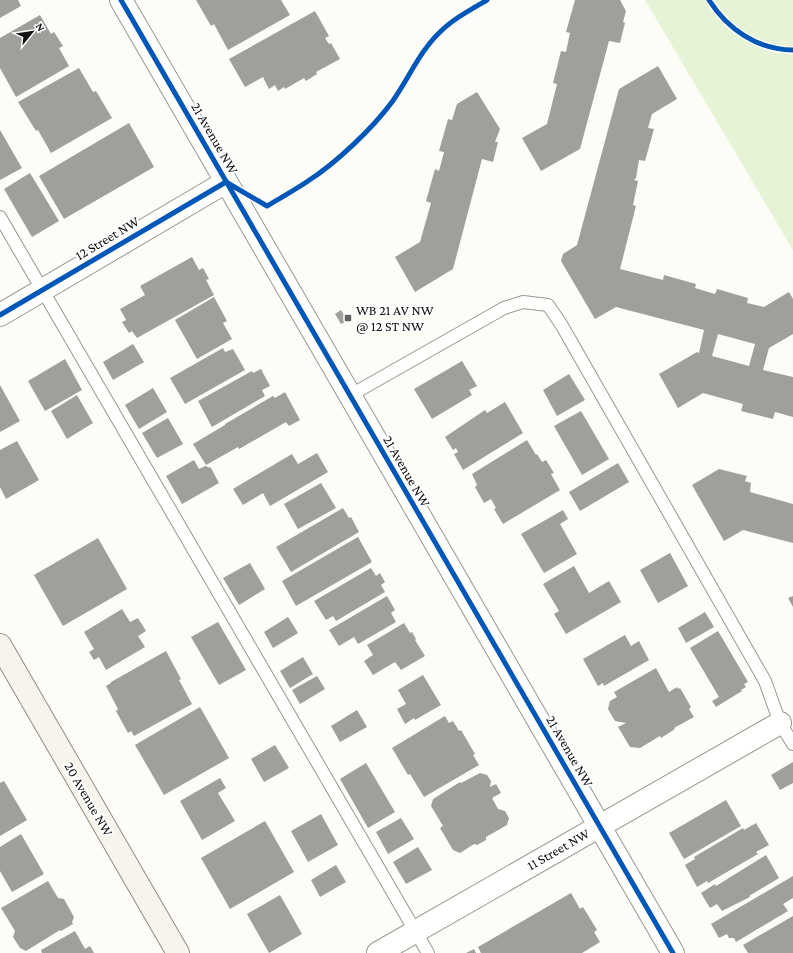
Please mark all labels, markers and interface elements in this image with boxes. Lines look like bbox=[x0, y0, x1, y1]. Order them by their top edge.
north arrow bbox=[12, 12, 52, 52]
text: N bbox=[34, 21, 48, 34]
street label: 21 Avenue NW bbox=[188, 99, 242, 177]
street label: 12 Street NW bbox=[72, 213, 142, 263]
place label: WB 21 AV NW @ 12 ST NW bbox=[356, 302, 434, 334]
marker: WB 21 AV NW @ 12 ST NW bbox=[343, 313, 353, 323]
street label: 21 Avenue NW bbox=[380, 432, 434, 510]
street label: 21 Avenue NW bbox=[543, 712, 597, 790]
street label: 20 Avenue NW bbox=[61, 759, 117, 839]
street label: 11 Street NW bbox=[524, 825, 592, 873]

